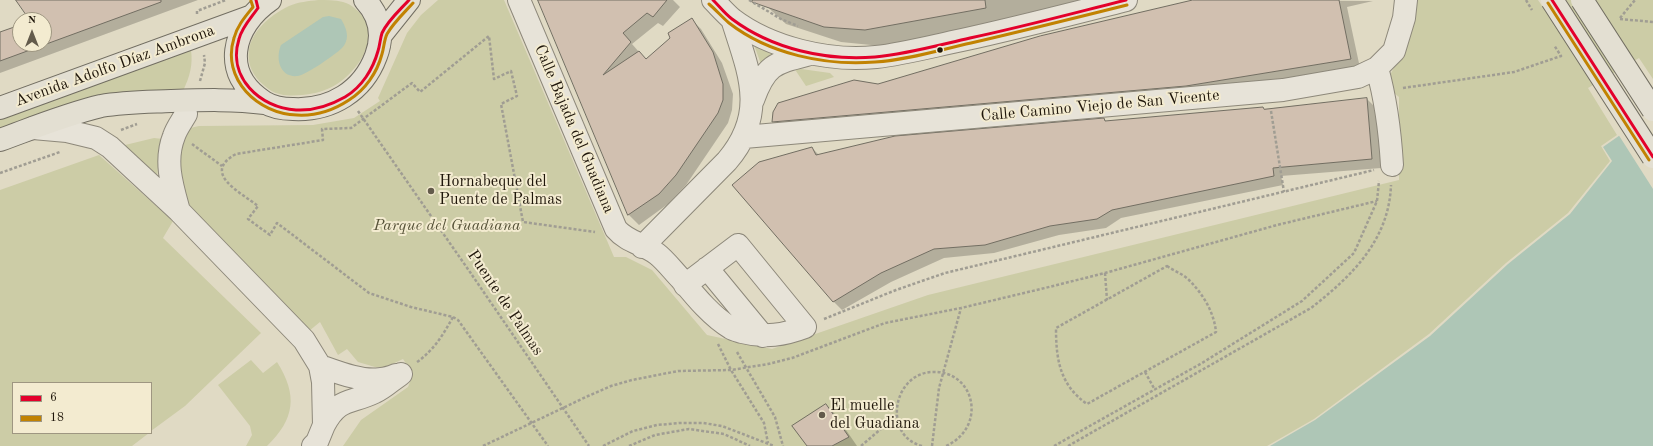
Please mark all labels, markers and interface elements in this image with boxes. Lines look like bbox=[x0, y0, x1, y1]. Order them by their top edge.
north arrow bbox=[12, 12, 52, 52]
text: N bbox=[28, 15, 36, 26]
street label: Avenida Adolfo Díaz Ambrona bbox=[13, 21, 217, 111]
street label: Calle Bajada del Guadiana bbox=[530, 42, 618, 216]
unlabelled marker bbox=[935, 45, 945, 55]
street label: Calle Camino Viejo de San Vicente bbox=[980, 86, 1220, 126]
place label: Hornabeque del Puente de Palmas bbox=[439, 172, 562, 210]
marker: Hornabeque del Puente de Palmas bbox=[426, 186, 436, 196]
park label: Parque del Guadiana bbox=[374, 216, 520, 236]
street label: Puente de Palmas bbox=[463, 247, 547, 359]
legend bbox=[12, 382, 152, 434]
text: 6 bbox=[50, 392, 57, 404]
place label: El muelle del Guadiana bbox=[830, 396, 920, 434]
marker: El muelle del Guadiana bbox=[817, 410, 827, 420]
text: 18 bbox=[50, 412, 64, 424]

